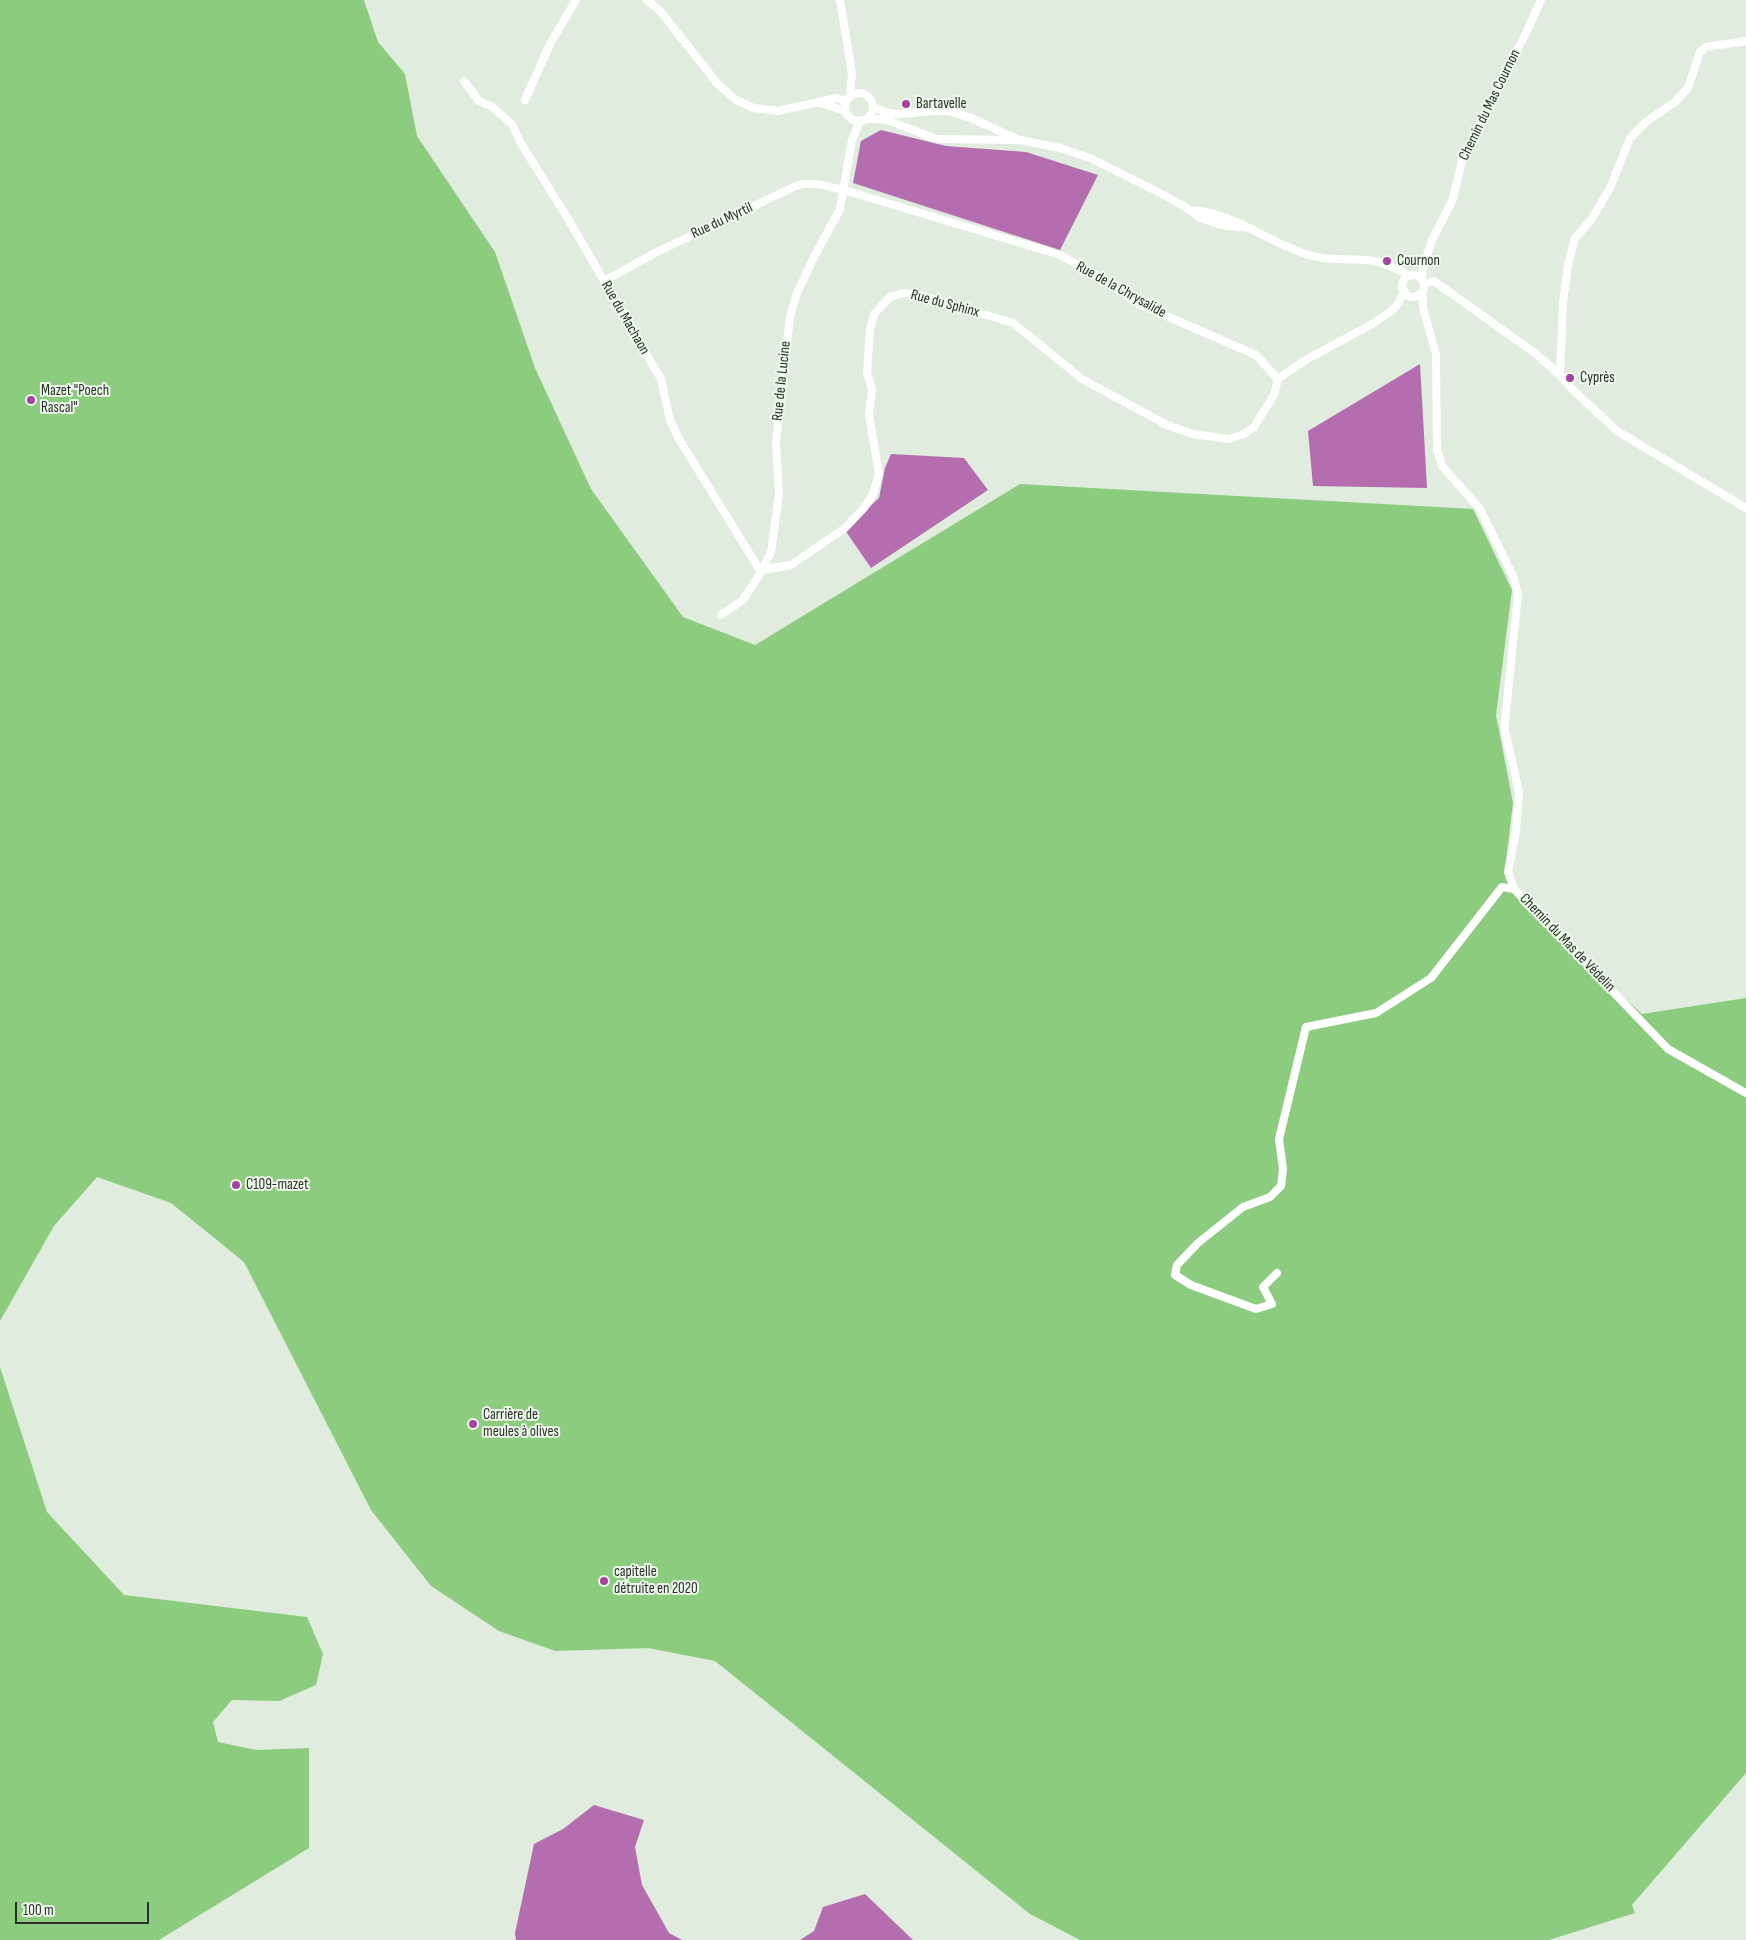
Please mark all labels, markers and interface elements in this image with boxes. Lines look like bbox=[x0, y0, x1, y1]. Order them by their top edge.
street label: Chemin du Mas Cournon bbox=[1455, 47, 1525, 163]
place label: Bartavelle bbox=[916, 95, 966, 113]
marker: Bartavelle bbox=[900, 98, 912, 110]
street label: Rue du Myrtil bbox=[688, 199, 756, 243]
place label: Cournon bbox=[1397, 252, 1440, 270]
marker: Cournon bbox=[1381, 255, 1393, 267]
street label: Rue de la Chrysalide bbox=[1073, 258, 1169, 322]
street label: Rue du Machaon bbox=[597, 278, 653, 358]
street label: Rue du Sphinx bbox=[909, 286, 981, 322]
street label: Rue de la Lucine bbox=[769, 340, 795, 422]
place label: Cyprès bbox=[1580, 369, 1615, 387]
marker: Cyprès bbox=[1564, 372, 1576, 384]
place label: Mazet "Poech Rascal" bbox=[41, 382, 109, 417]
marker: Mazet "Poech Rascal" bbox=[25, 394, 37, 406]
street label: Chemin du Mas de Védelin bbox=[1515, 890, 1619, 996]
place label: C109-mazet bbox=[246, 1176, 309, 1194]
marker: C109-mazet bbox=[230, 1179, 242, 1191]
place label: Carrière de meules à olives bbox=[483, 1406, 559, 1441]
marker: Carrière de meules à olives bbox=[467, 1418, 479, 1430]
place label: capitelle détruite en 2020 bbox=[614, 1563, 698, 1598]
marker: capitelle détruite en 2020 bbox=[598, 1575, 610, 1587]
scale bar bbox=[18, 1892, 151, 1924]
text: 100 m bbox=[23, 1901, 54, 1920]

